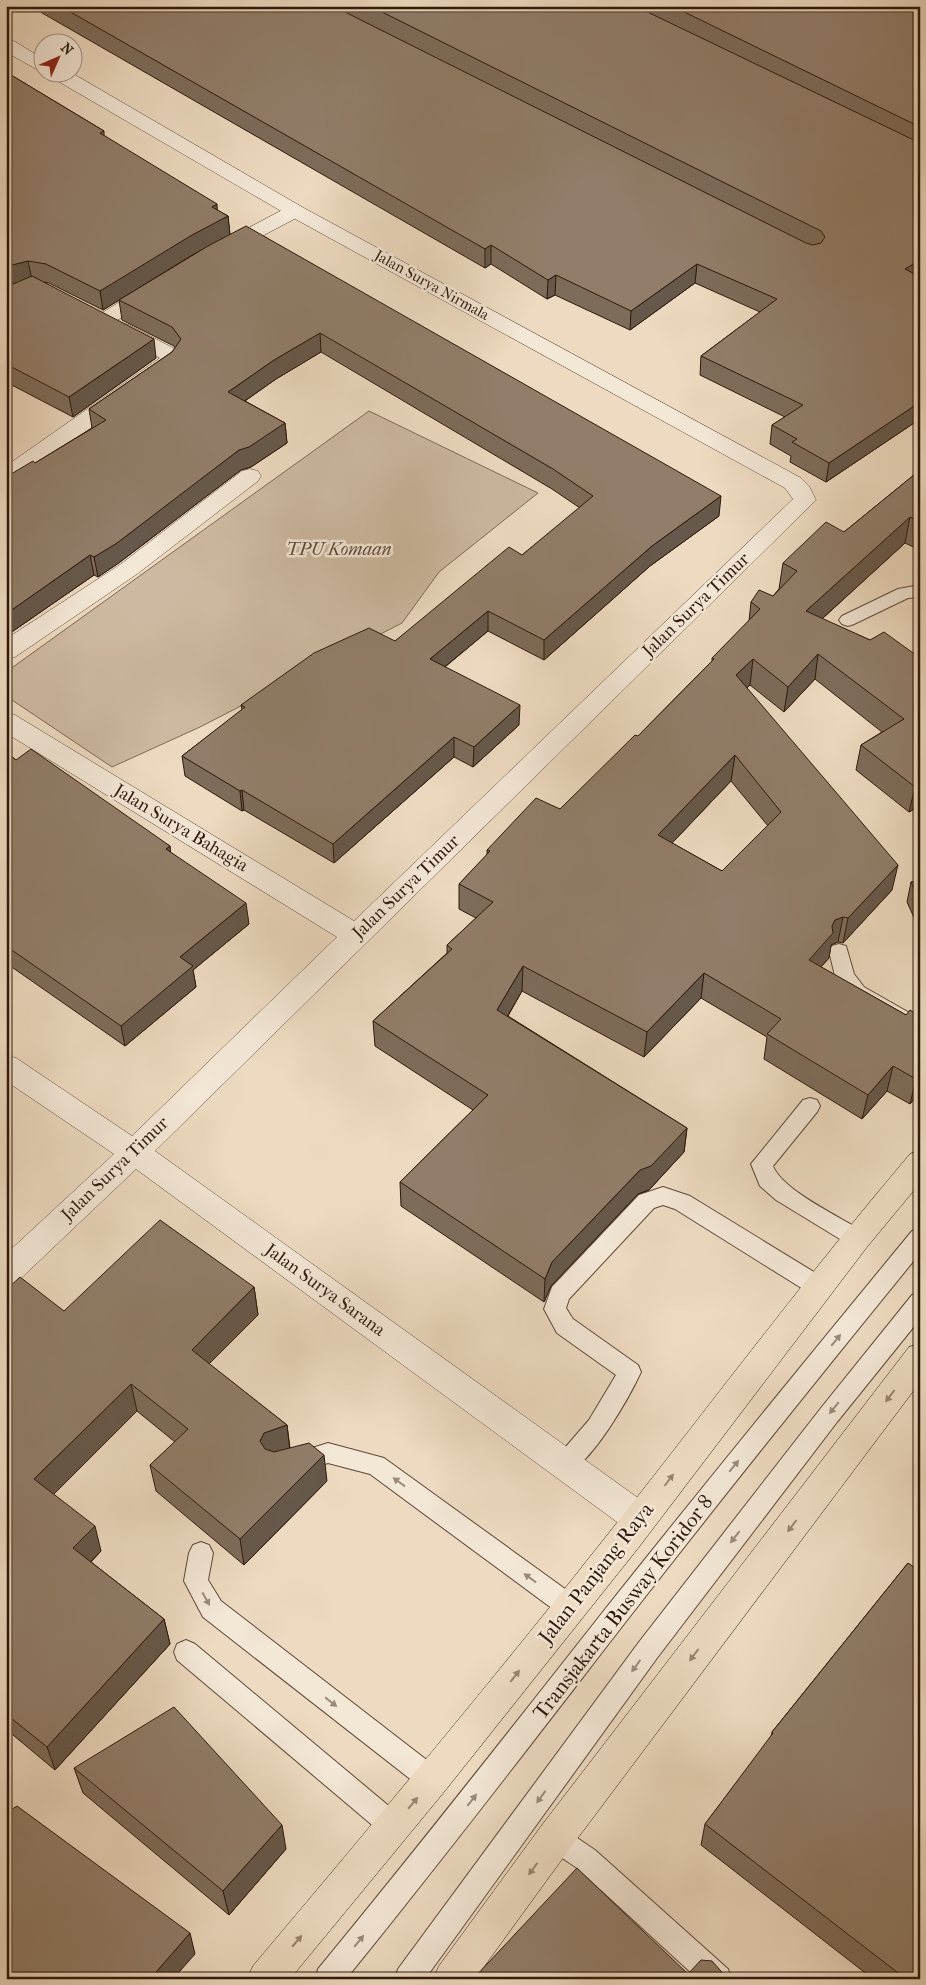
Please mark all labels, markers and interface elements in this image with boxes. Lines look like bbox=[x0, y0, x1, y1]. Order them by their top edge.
north arrow bbox=[32, 32, 82, 82]
text: N bbox=[57, 39, 77, 59]
street label: Jalan Surya Nirmala bbox=[371, 246, 493, 324]
park label: TPU Komaan bbox=[286, 539, 392, 560]
street label: Jalan Surya Timur bbox=[637, 548, 754, 663]
street label: Jalan Surya Bahagia bbox=[108, 779, 252, 877]
street label: Jalan Surya Timur bbox=[347, 830, 464, 945]
street label: Jalan Surya Timur bbox=[56, 1112, 173, 1227]
street label: Jalan Surya Sarana bbox=[259, 1238, 390, 1341]
one-way arrow bbox=[830, 1334, 842, 1346]
one-way arrow bbox=[885, 1389, 896, 1402]
one-way arrow bbox=[829, 1401, 840, 1414]
one-way arrow bbox=[729, 1459, 739, 1473]
one-way arrow bbox=[664, 1473, 674, 1487]
one-way arrow bbox=[392, 1477, 406, 1487]
street label: Transjakarta Busway Koridor 8 bbox=[528, 1490, 718, 1724]
street label: Jalan Panjang Raya bbox=[532, 1498, 659, 1650]
one-way arrow bbox=[787, 1519, 798, 1532]
one-way arrow bbox=[730, 1530, 741, 1543]
one-way arrow bbox=[523, 1573, 537, 1583]
one-way arrow bbox=[202, 1592, 211, 1606]
one-way arrow bbox=[689, 1648, 699, 1662]
one-way arrow bbox=[632, 1659, 642, 1672]
one-way arrow bbox=[509, 1670, 520, 1683]
one-way arrow bbox=[324, 1696, 337, 1707]
one-way arrow bbox=[536, 1790, 546, 1804]
one-way arrow bbox=[466, 1794, 477, 1807]
one-way arrow bbox=[407, 1797, 418, 1810]
one-way arrow bbox=[528, 1862, 538, 1876]
one-way arrow bbox=[292, 1935, 303, 1948]
one-way arrow bbox=[354, 1935, 365, 1948]

